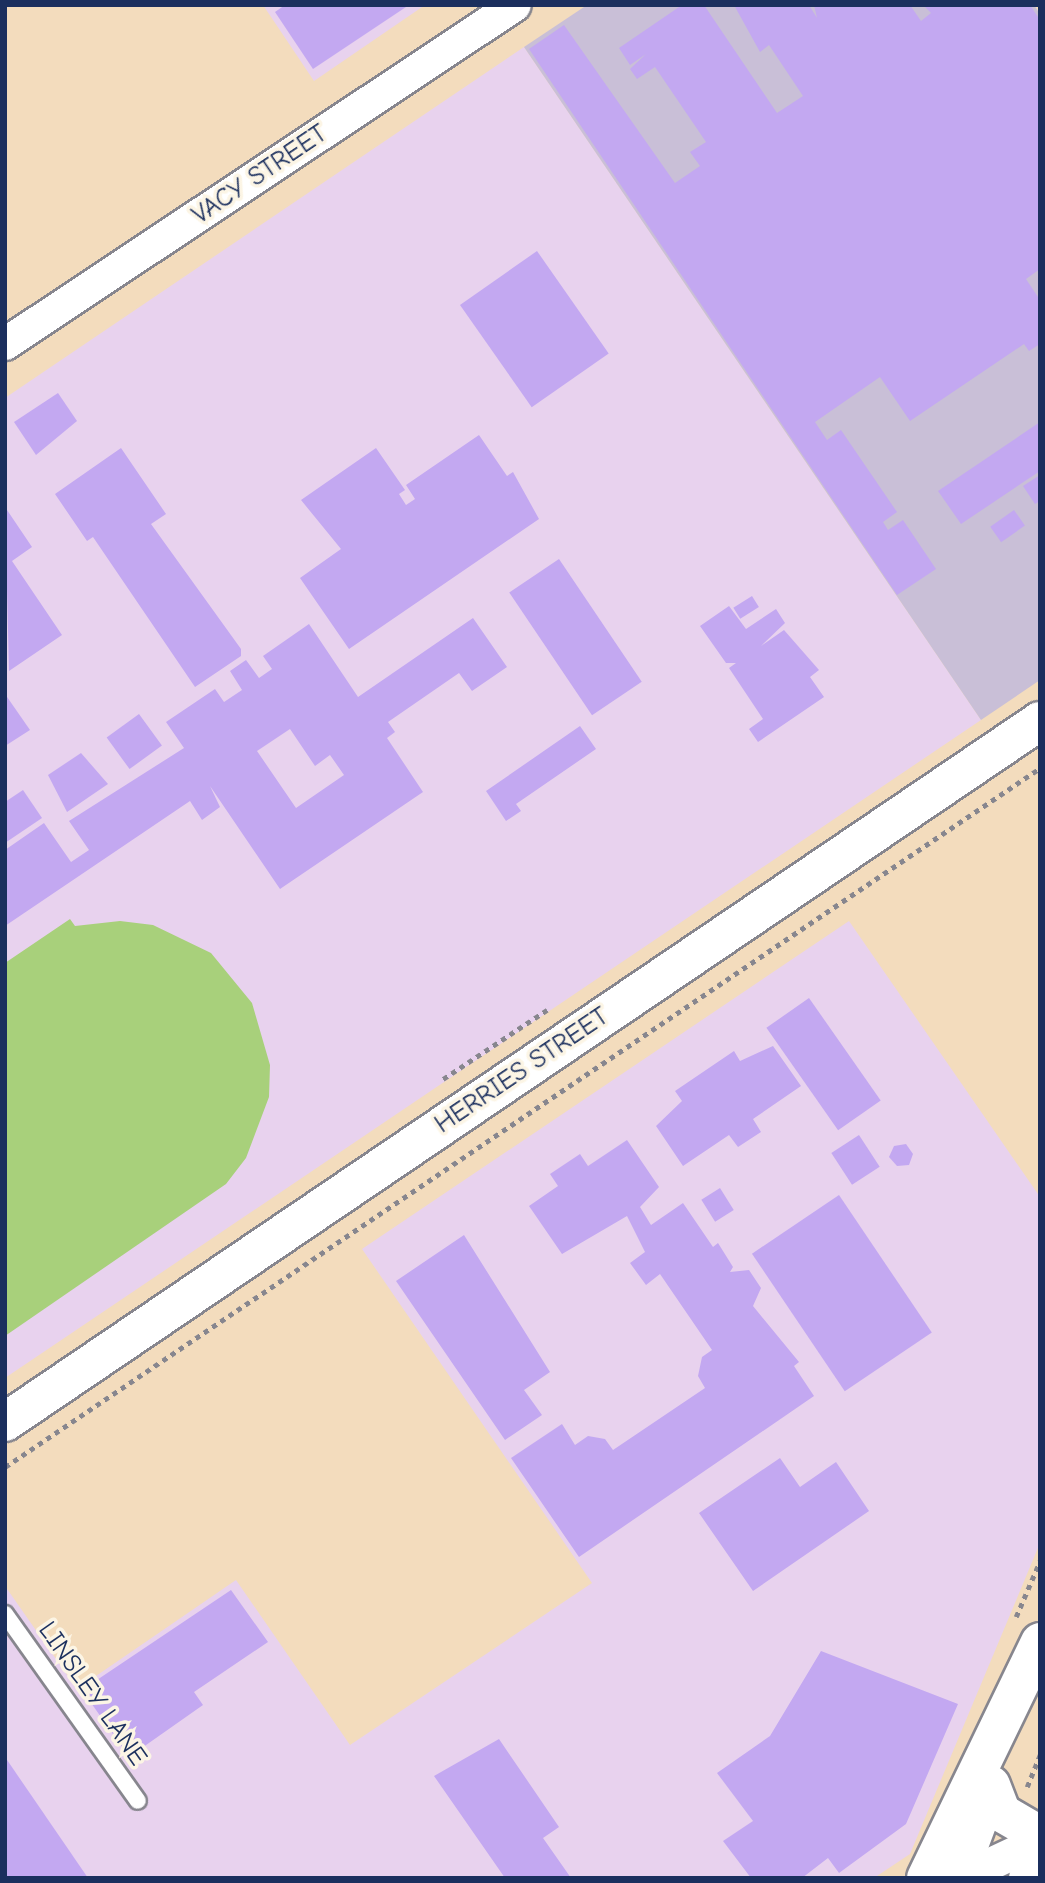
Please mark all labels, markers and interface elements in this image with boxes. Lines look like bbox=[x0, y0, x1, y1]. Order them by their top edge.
street label: VACY STREET bbox=[187, 119, 333, 231]
street label: HERRIES STREET bbox=[429, 1001, 615, 1141]
street label: LINSLEY LANE bbox=[31, 1616, 153, 1772]

